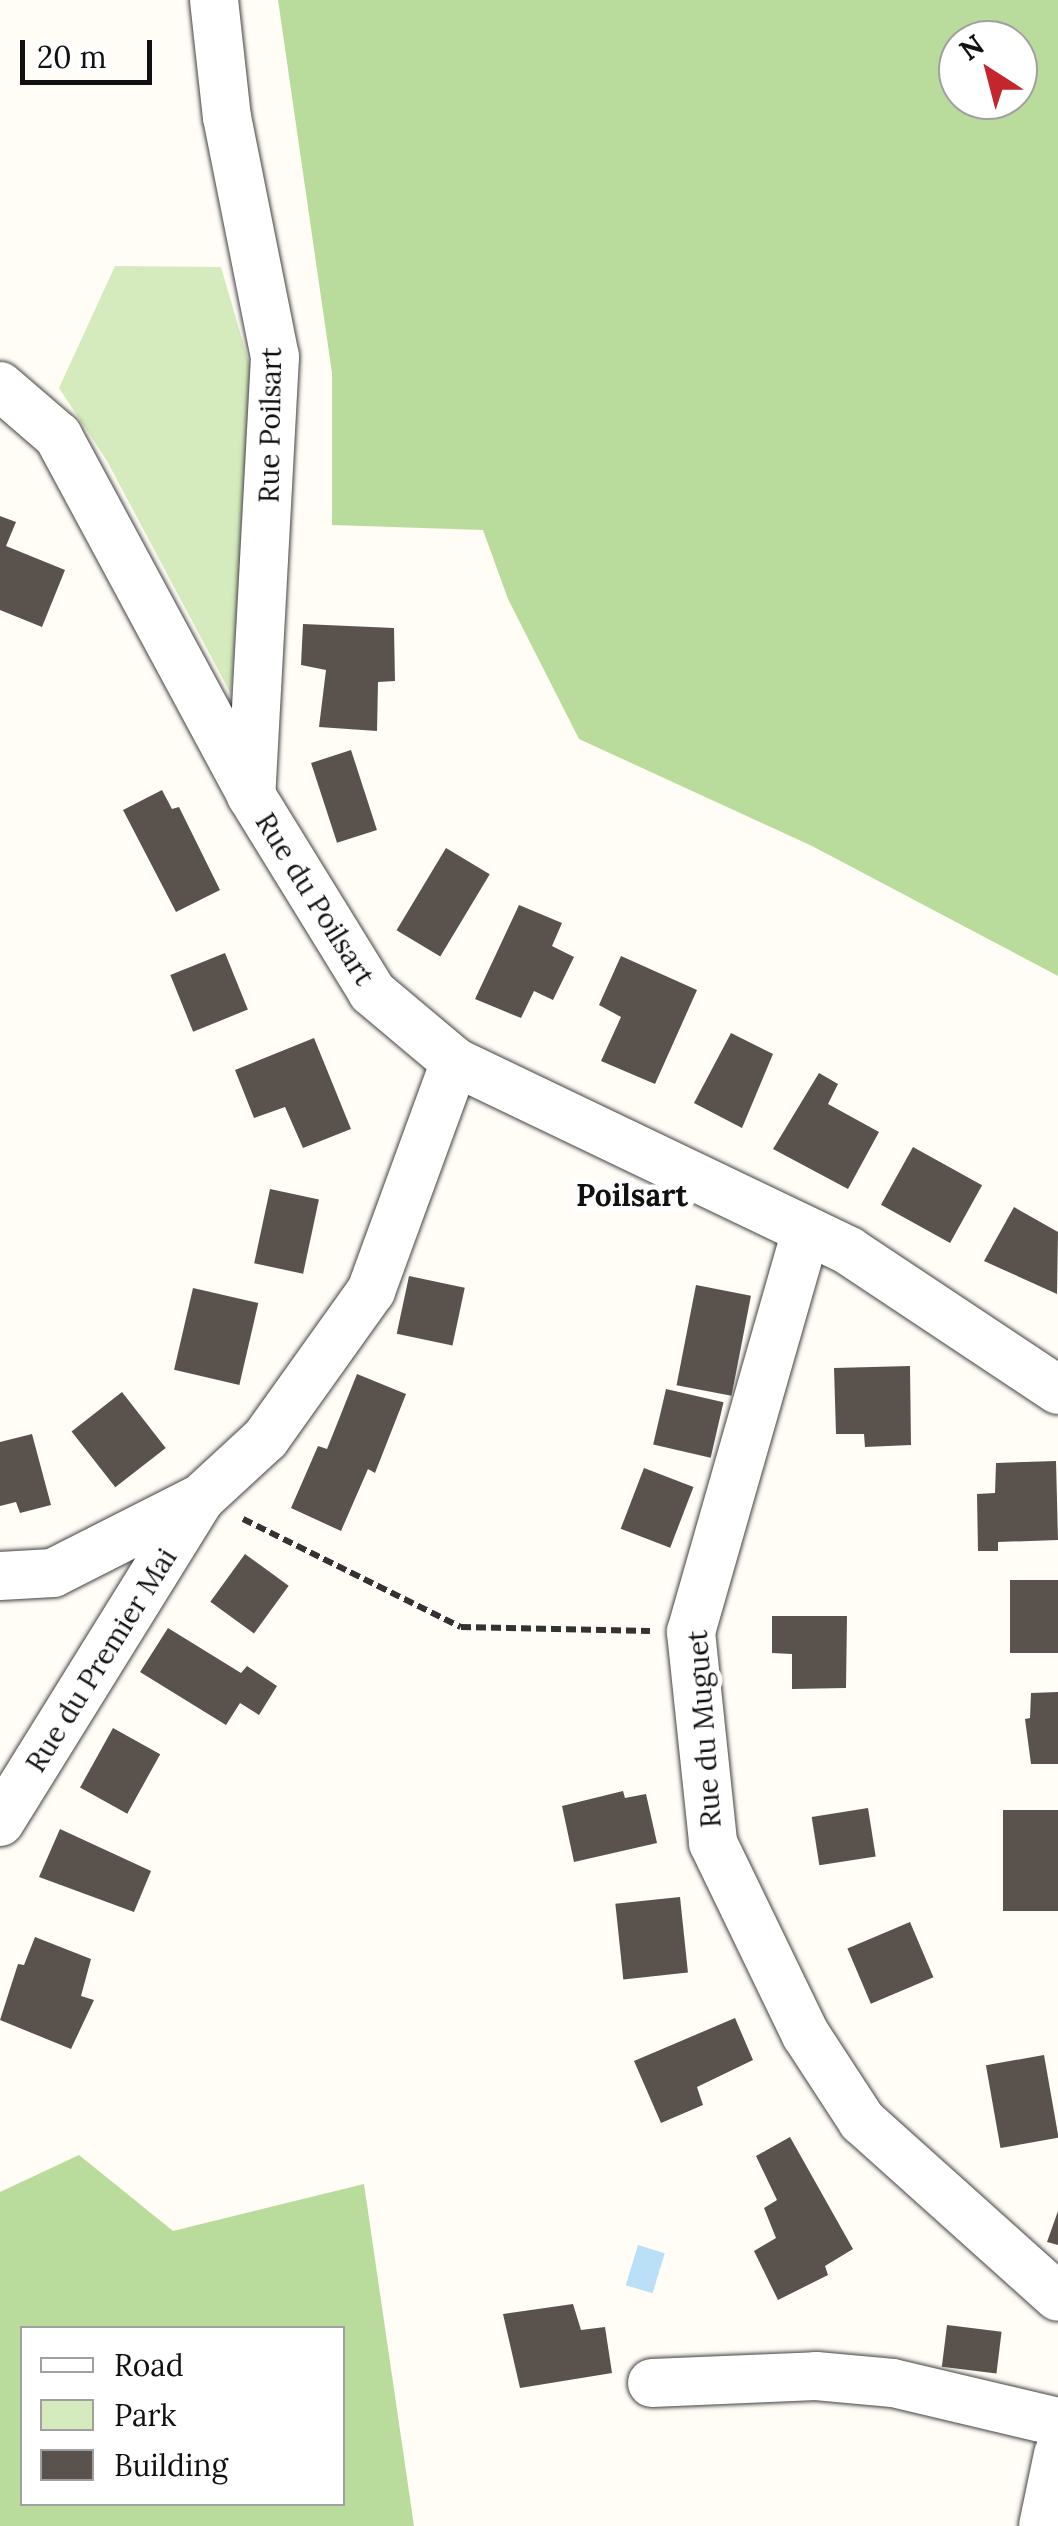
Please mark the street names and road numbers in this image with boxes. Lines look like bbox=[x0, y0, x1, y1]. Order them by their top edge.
street label: Rue Poilsart bbox=[252, 347, 288, 503]
street label: Rue du Poilsart bbox=[249, 807, 381, 991]
street label: Rue du Premier Mai bbox=[19, 1542, 183, 1778]
street label: Rue du Muguet bbox=[680, 1629, 728, 1829]

